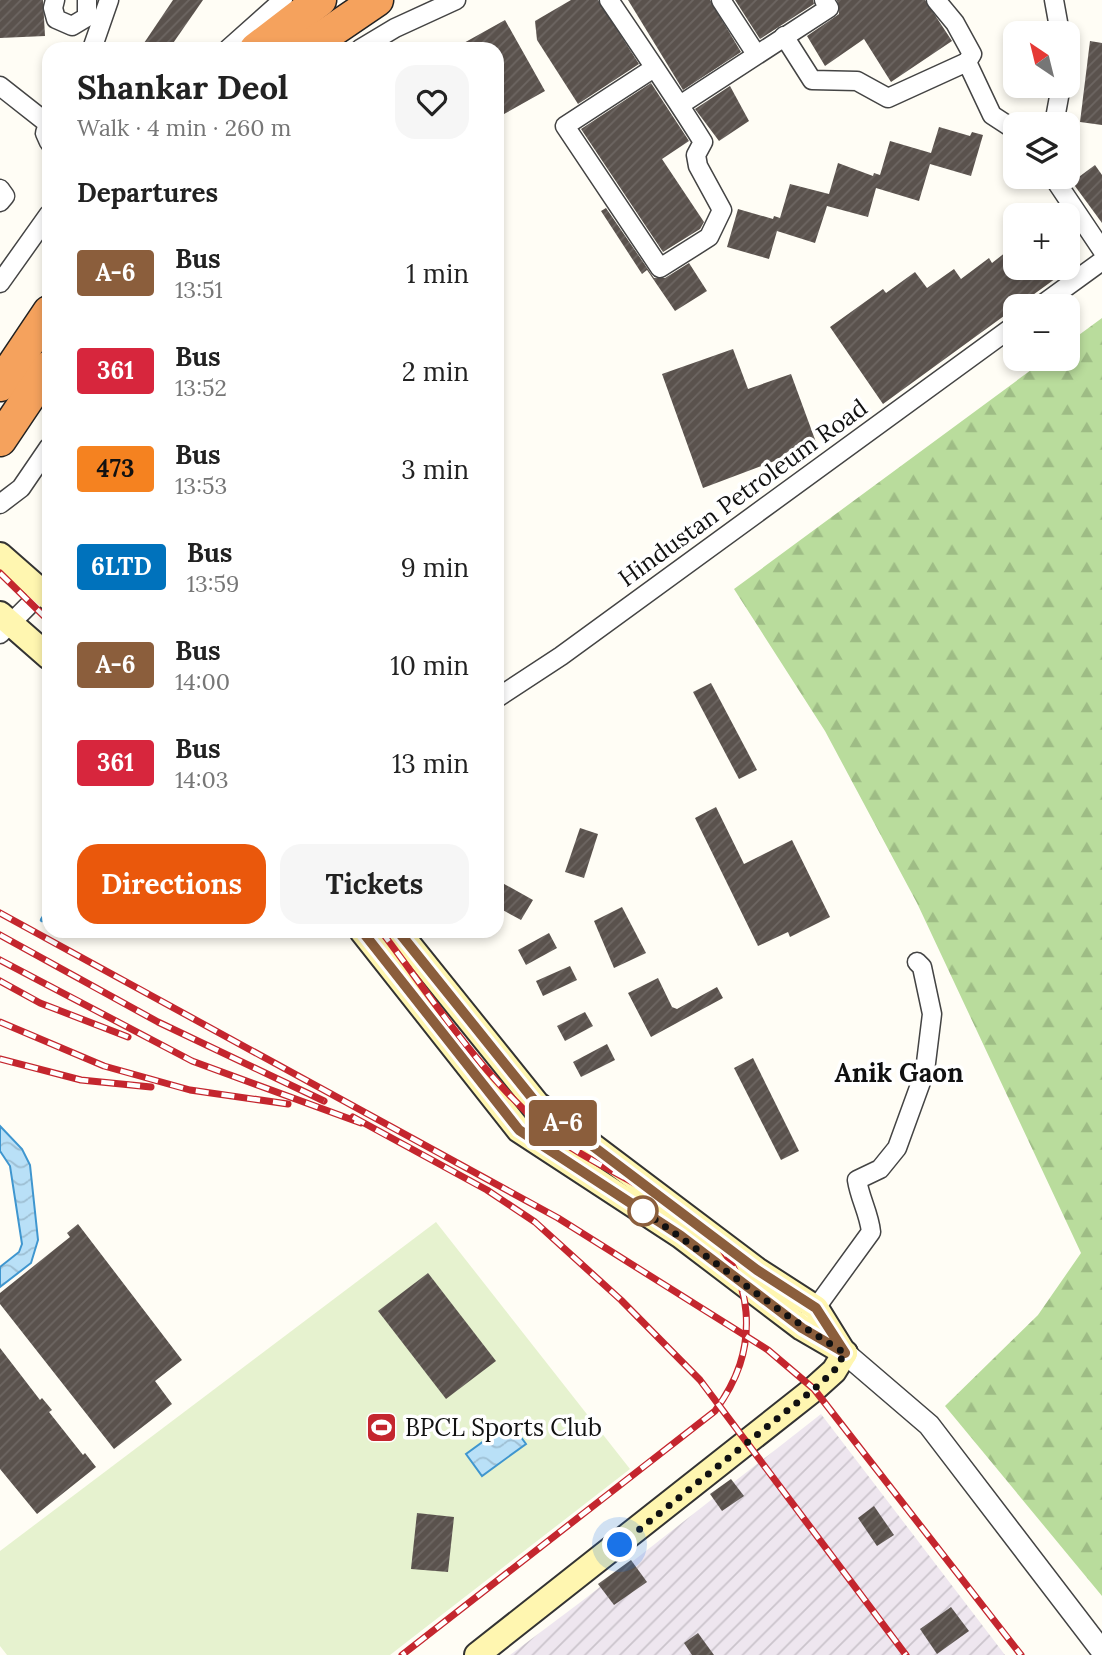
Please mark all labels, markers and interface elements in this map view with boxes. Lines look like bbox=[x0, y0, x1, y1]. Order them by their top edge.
north arrow bbox=[1003, 21, 1080, 98]
map controls bbox=[1003, 21, 1080, 371]
button: heart bbox=[395, 65, 469, 139]
text: Shankar Deol bbox=[77, 66, 288, 108]
button: layers bbox=[1003, 112, 1080, 189]
text: Walk · 4 min · 260 m bbox=[77, 113, 291, 142]
text: Departures bbox=[77, 176, 218, 209]
button: + bbox=[1003, 203, 1080, 280]
text: Bus bbox=[175, 242, 221, 275]
text: A-6 bbox=[95, 257, 136, 288]
text: 1 min bbox=[406, 257, 469, 290]
text: 13:51 bbox=[175, 275, 223, 304]
button: − bbox=[1003, 294, 1080, 371]
text: Bus bbox=[175, 340, 221, 373]
text: 361 bbox=[97, 355, 134, 386]
text: 2 min bbox=[402, 355, 469, 388]
text: 13:52 bbox=[175, 373, 227, 402]
street label: Hindustan Petroleum Road bbox=[612, 392, 873, 593]
text: Bus bbox=[175, 438, 221, 471]
text: 473 bbox=[97, 453, 134, 484]
text: 3 min bbox=[401, 453, 469, 486]
text: 13:53 bbox=[175, 471, 227, 500]
text: Bus bbox=[187, 536, 232, 569]
text: 6LTD bbox=[91, 551, 152, 582]
text: 9 min bbox=[401, 551, 469, 584]
text: 13:59 bbox=[187, 569, 239, 598]
text: Bus bbox=[175, 634, 221, 667]
text: A-6 bbox=[95, 649, 136, 680]
text: 10 min bbox=[390, 649, 469, 682]
text: 14:00 bbox=[175, 667, 230, 696]
text: Bus bbox=[175, 732, 221, 765]
text: 361 bbox=[97, 747, 134, 778]
text: 13 min bbox=[392, 747, 469, 780]
text: 14:03 bbox=[175, 765, 229, 794]
button: Directions bbox=[77, 844, 266, 924]
button: Tickets bbox=[280, 844, 469, 924]
district label: Anik Gaon bbox=[834, 1056, 964, 1089]
line badge: A-6 bbox=[523, 1100, 603, 1146]
text: A-6 bbox=[543, 1107, 583, 1138]
unlabelled marker bbox=[628, 1196, 658, 1226]
sports icon: BPCL Sports Club bbox=[365, 1411, 399, 1445]
place label: BPCL Sports Club bbox=[405, 1412, 602, 1443]
your location bbox=[602, 1527, 637, 1562]

